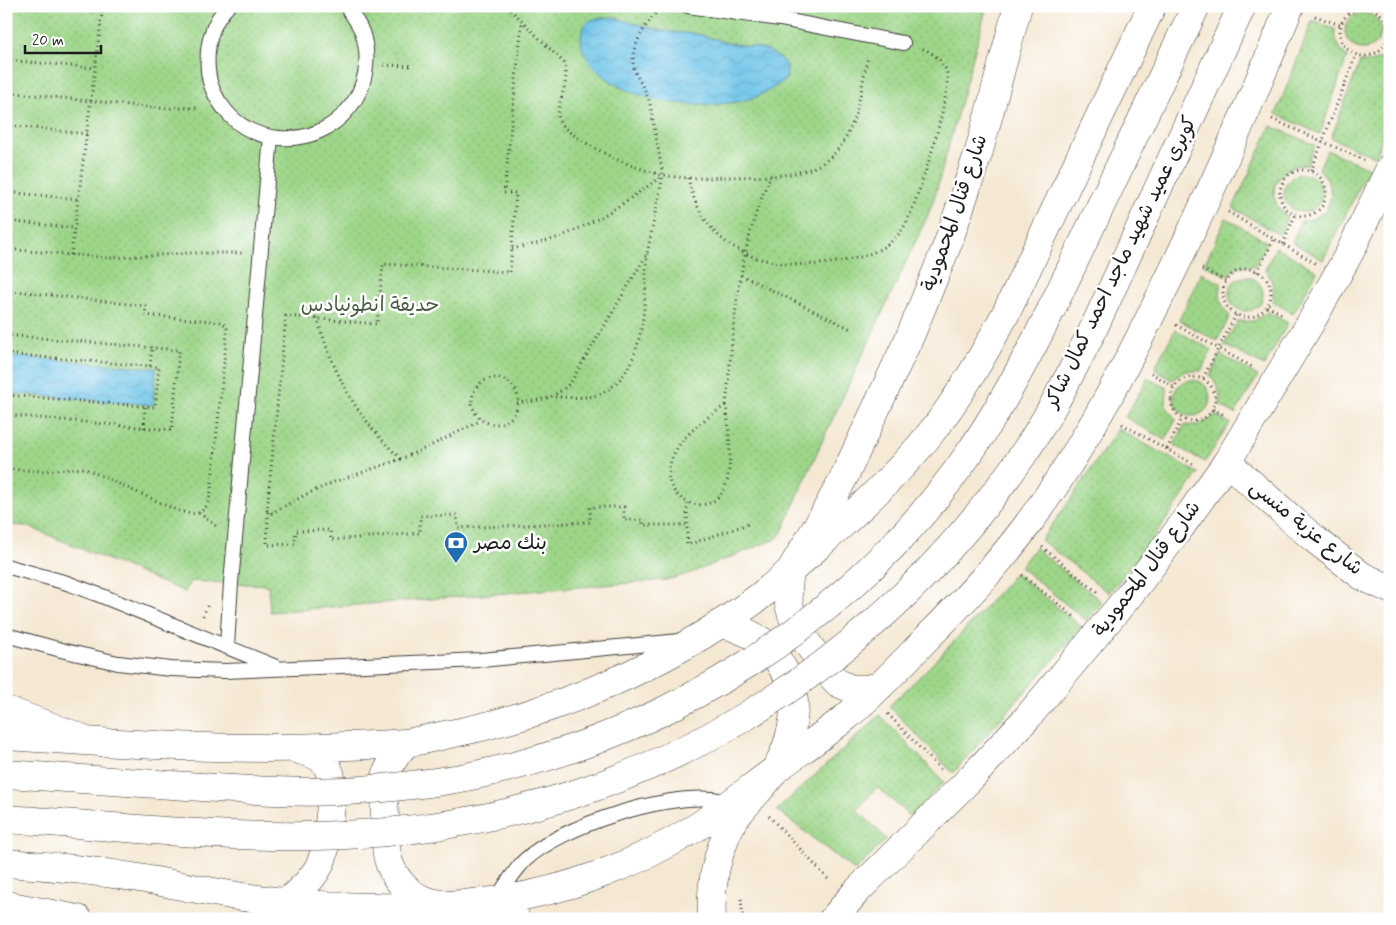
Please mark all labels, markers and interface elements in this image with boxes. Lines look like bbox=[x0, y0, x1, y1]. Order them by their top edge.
scale bar bbox=[25, 22, 101, 54]
text: 20 m bbox=[32, 31, 64, 51]
street label: كوبرى عميد شهيد ماجد احمد كمال شاكر bbox=[1038, 112, 1204, 414]
street label: شارع قنال المحمودية bbox=[916, 131, 994, 295]
park label: حديقة انطونيادس bbox=[301, 292, 439, 319]
street label: شارع عزبة منسى bbox=[1244, 474, 1368, 582]
street label: شارع قنال المحمودية bbox=[1087, 495, 1207, 643]
bank icon: بنك مصر bbox=[443, 530, 469, 564]
place label: بنك مصر bbox=[472, 530, 547, 557]

